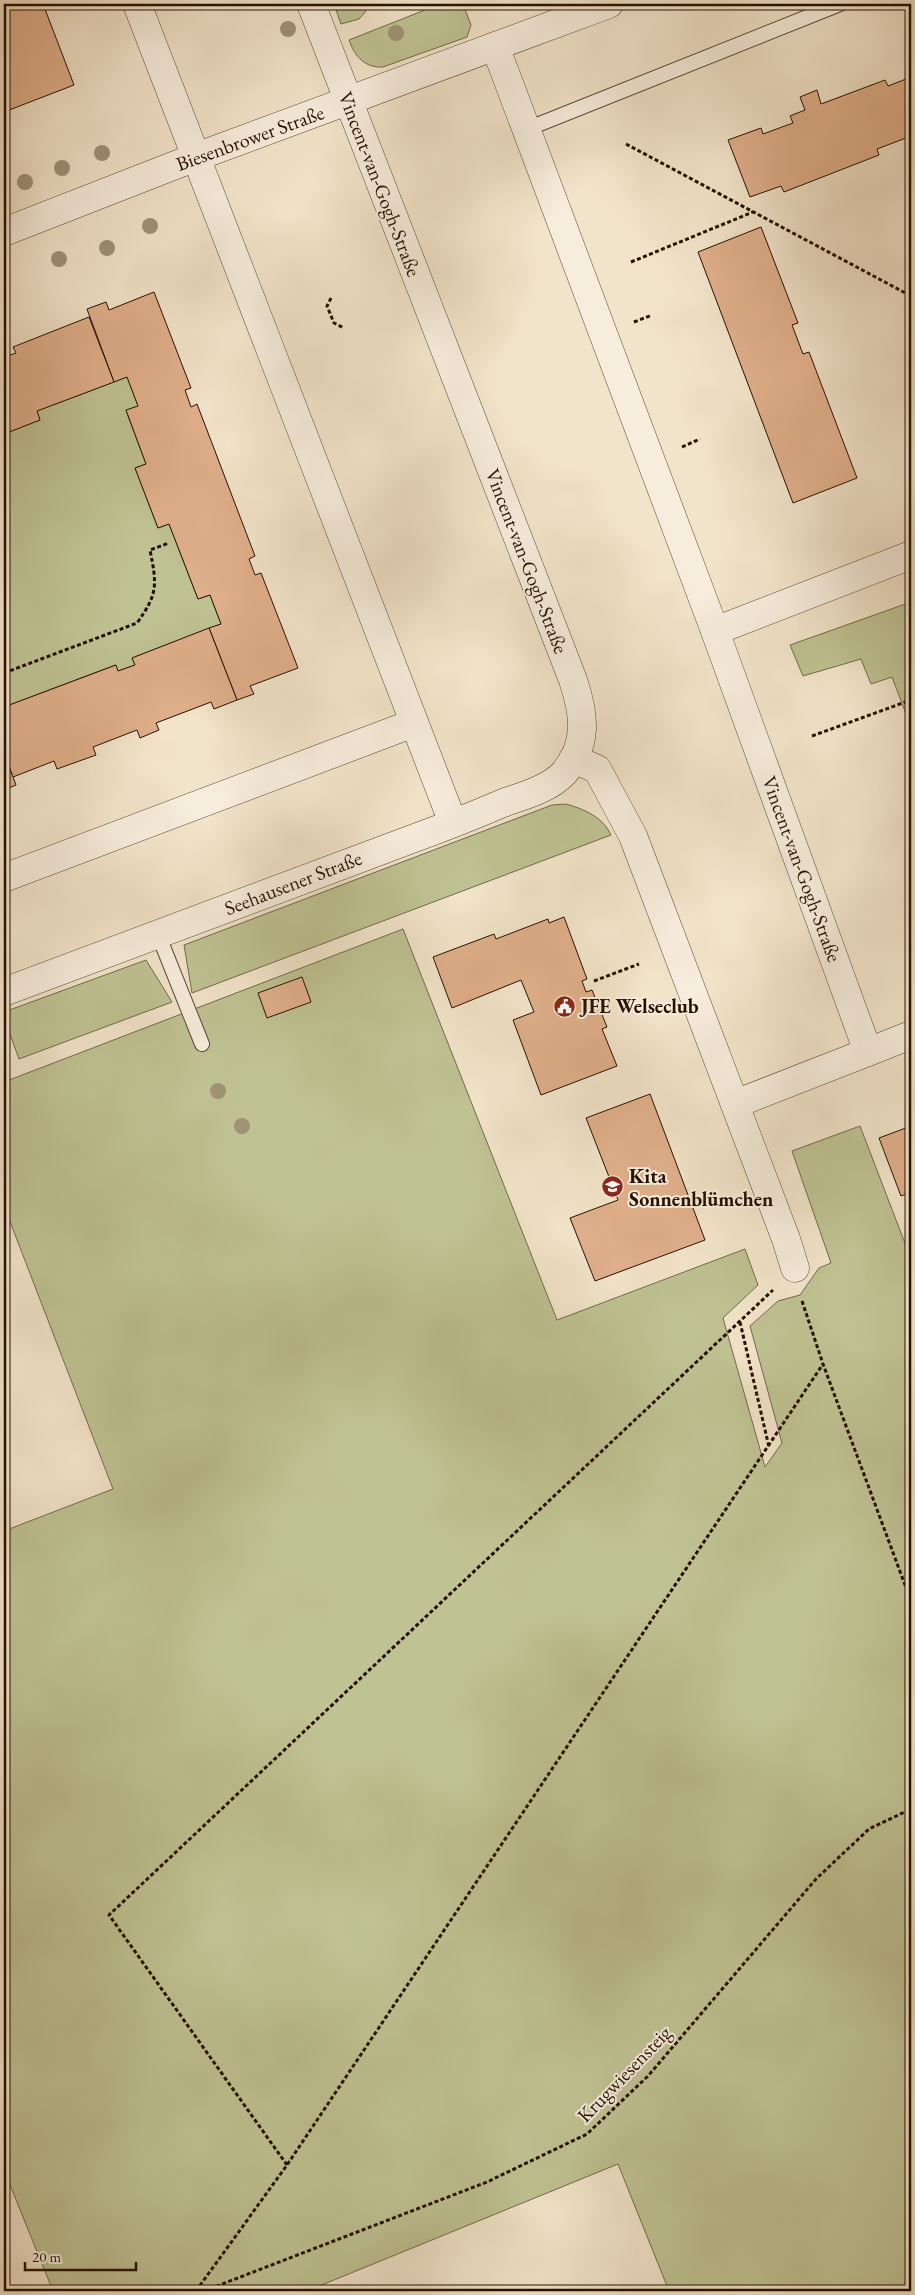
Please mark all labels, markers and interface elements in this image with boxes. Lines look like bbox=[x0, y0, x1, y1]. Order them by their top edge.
street label: Vincent-van-Gogh-Straße bbox=[333, 88, 427, 280]
street label: Biesenbrower Straße bbox=[172, 99, 328, 177]
street label: Vincent-van-Gogh-Straße bbox=[480, 465, 574, 657]
street label: Vincent-van-Gogh-Straße bbox=[756, 773, 848, 966]
street label: Seehausener Straße bbox=[221, 845, 365, 921]
place label: JFE Welseclub bbox=[579, 993, 699, 1019]
public building icon: JFE Welseclub bbox=[553, 994, 577, 1018]
place label: Kita Sonnenblümchen bbox=[629, 1163, 773, 1212]
school or university icon: Kita Sonnenblümchen bbox=[601, 1175, 625, 1199]
street label: Krugwiesensteig bbox=[571, 2020, 677, 2128]
scale bar bbox=[25, 2240, 136, 2272]
text: 20 m bbox=[32, 2247, 61, 2266]

